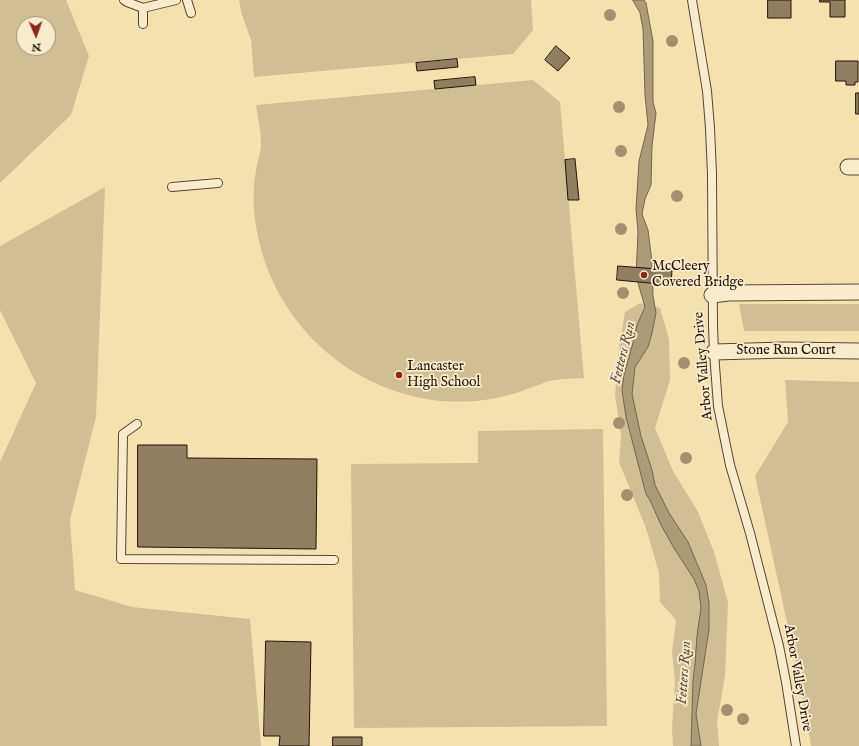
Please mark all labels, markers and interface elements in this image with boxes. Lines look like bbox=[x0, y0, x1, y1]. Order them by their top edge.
north arrow bbox=[16, 16, 56, 56]
text: N bbox=[31, 40, 41, 54]
place label: McCleery Covered Bridge bbox=[652, 259, 744, 292]
marker: McCleery Covered Bridge bbox=[639, 270, 649, 280]
street label: Arbor Valley Drive bbox=[691, 311, 717, 421]
water label: Fetters Run bbox=[608, 320, 640, 386]
street label: Stone Run Court bbox=[736, 343, 836, 359]
place label: Lancaster High School bbox=[407, 359, 480, 392]
marker: Lancaster High School bbox=[394, 370, 404, 380]
street label: Arbor Valley Drive bbox=[779, 623, 815, 733]
water label: Fetters Run bbox=[674, 640, 696, 706]

